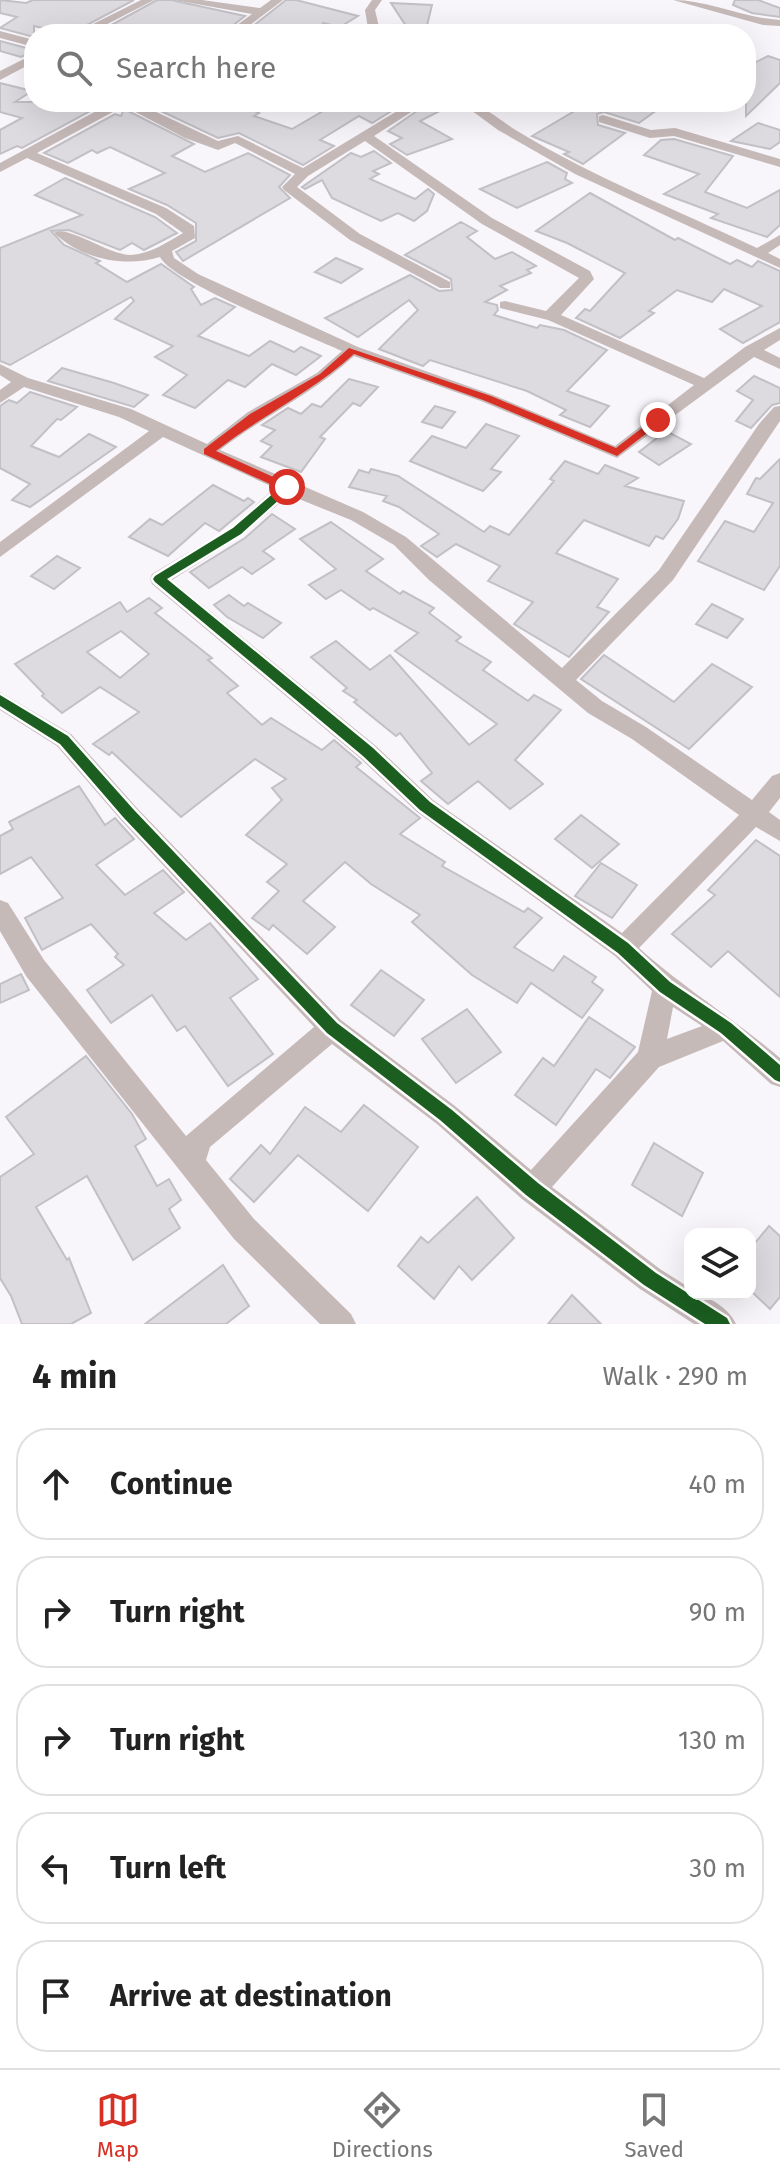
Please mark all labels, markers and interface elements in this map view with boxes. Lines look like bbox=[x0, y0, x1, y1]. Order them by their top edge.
search box bbox=[24, 24, 756, 112]
icon: search bbox=[52, 46, 96, 90]
text: Search here bbox=[116, 50, 276, 86]
route end bbox=[640, 402, 676, 438]
route start bbox=[269, 469, 305, 505]
map controls bbox=[684, 1228, 756, 1300]
button: layers bbox=[684, 1228, 756, 1300]
text: 4 min bbox=[32, 1356, 117, 1397]
text: Walk · 290 m bbox=[603, 1361, 748, 1392]
icon: ahead bbox=[34, 1462, 78, 1506]
text: Continue bbox=[110, 1466, 233, 1502]
text: 40 m bbox=[688, 1469, 746, 1500]
icon: right bbox=[34, 1590, 78, 1634]
text: Turn right bbox=[110, 1594, 245, 1630]
text: 90 m bbox=[689, 1597, 746, 1628]
icon: right bbox=[34, 1718, 78, 1762]
text: Turn right bbox=[110, 1722, 245, 1758]
text: 130 m bbox=[678, 1725, 746, 1756]
icon: left bbox=[34, 1846, 78, 1890]
text: Turn left bbox=[110, 1850, 226, 1886]
text: 30 m bbox=[689, 1853, 746, 1884]
icon: arrive bbox=[34, 1974, 78, 2018]
text: Arrive at destination bbox=[110, 1978, 392, 2014]
tab: Map bbox=[96, 2088, 140, 2163]
tab: Directions bbox=[332, 2088, 433, 2163]
tab: Saved bbox=[625, 2088, 684, 2163]

